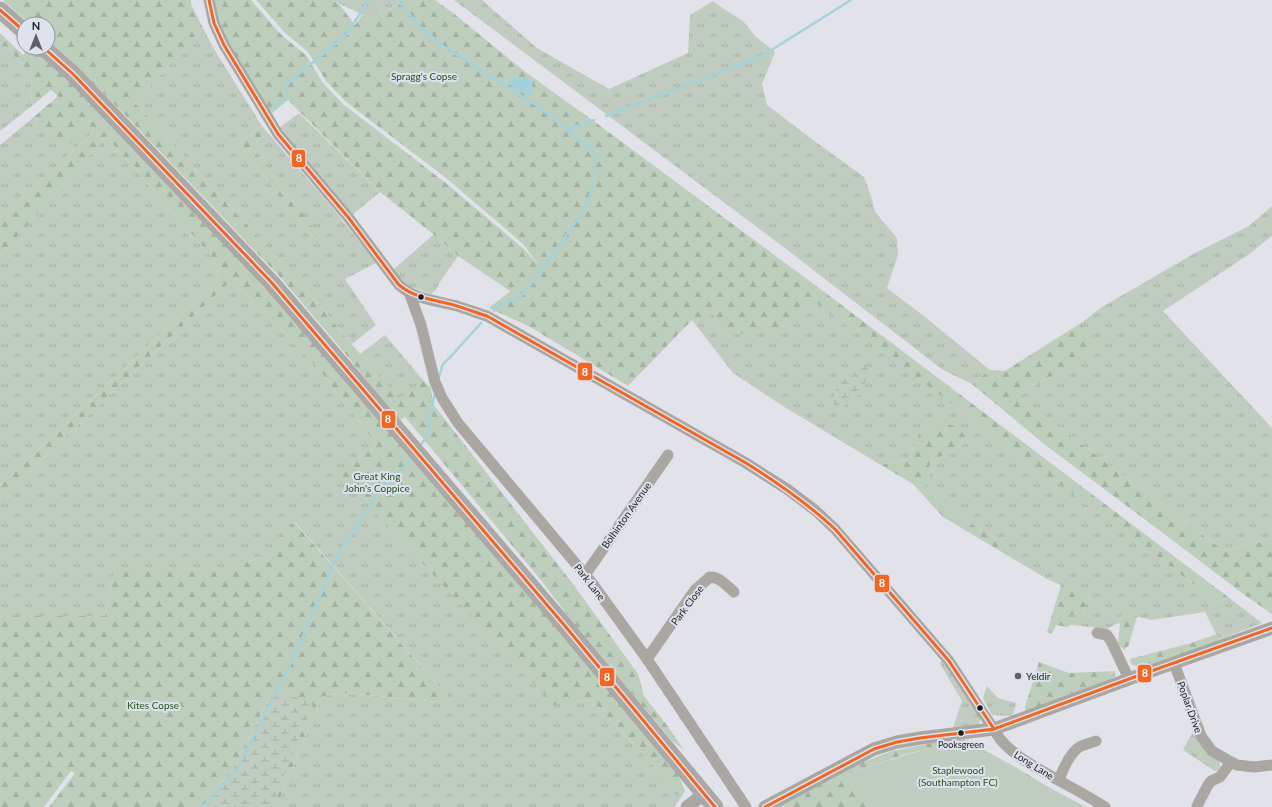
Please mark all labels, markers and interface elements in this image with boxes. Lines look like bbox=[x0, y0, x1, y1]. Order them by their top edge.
north arrow bbox=[16, 16, 56, 56]
text: N bbox=[32, 19, 40, 32]
park label: Spragg's Copse bbox=[391, 70, 457, 82]
line badge: 8 bbox=[291, 149, 306, 168]
text: 8 bbox=[296, 151, 302, 164]
unlabelled marker bbox=[416, 292, 426, 302]
line badge: 8 bbox=[577, 362, 593, 381]
text: 8 bbox=[582, 365, 588, 378]
line badge: 8 bbox=[381, 410, 396, 429]
text: 8 bbox=[385, 412, 391, 425]
park label: Great King John's Coppice bbox=[344, 470, 410, 494]
street label: Bolhinton Avenue bbox=[599, 480, 653, 550]
street label: Park Lane bbox=[572, 561, 608, 603]
line badge: 8 bbox=[874, 574, 890, 593]
text: 8 bbox=[879, 576, 885, 589]
street label: Park Close bbox=[668, 583, 706, 627]
line badge: 8 bbox=[1137, 664, 1152, 683]
text: 8 bbox=[1142, 666, 1148, 679]
line badge: 8 bbox=[599, 667, 615, 687]
text: 8 bbox=[604, 670, 610, 683]
place label: Yeldir bbox=[1026, 670, 1051, 682]
marker: Yeldir bbox=[1013, 671, 1023, 681]
street label: Poplar Drive bbox=[1175, 679, 1205, 735]
park label: Kites Copse bbox=[127, 699, 179, 711]
unlabelled marker bbox=[975, 703, 985, 713]
marker: Pooksgreen bbox=[956, 728, 966, 738]
place label: Pooksgreen bbox=[938, 739, 984, 750]
street label: Long Lane bbox=[1012, 748, 1056, 782]
park label: Staplewood (Southampton FC) bbox=[918, 764, 998, 788]

